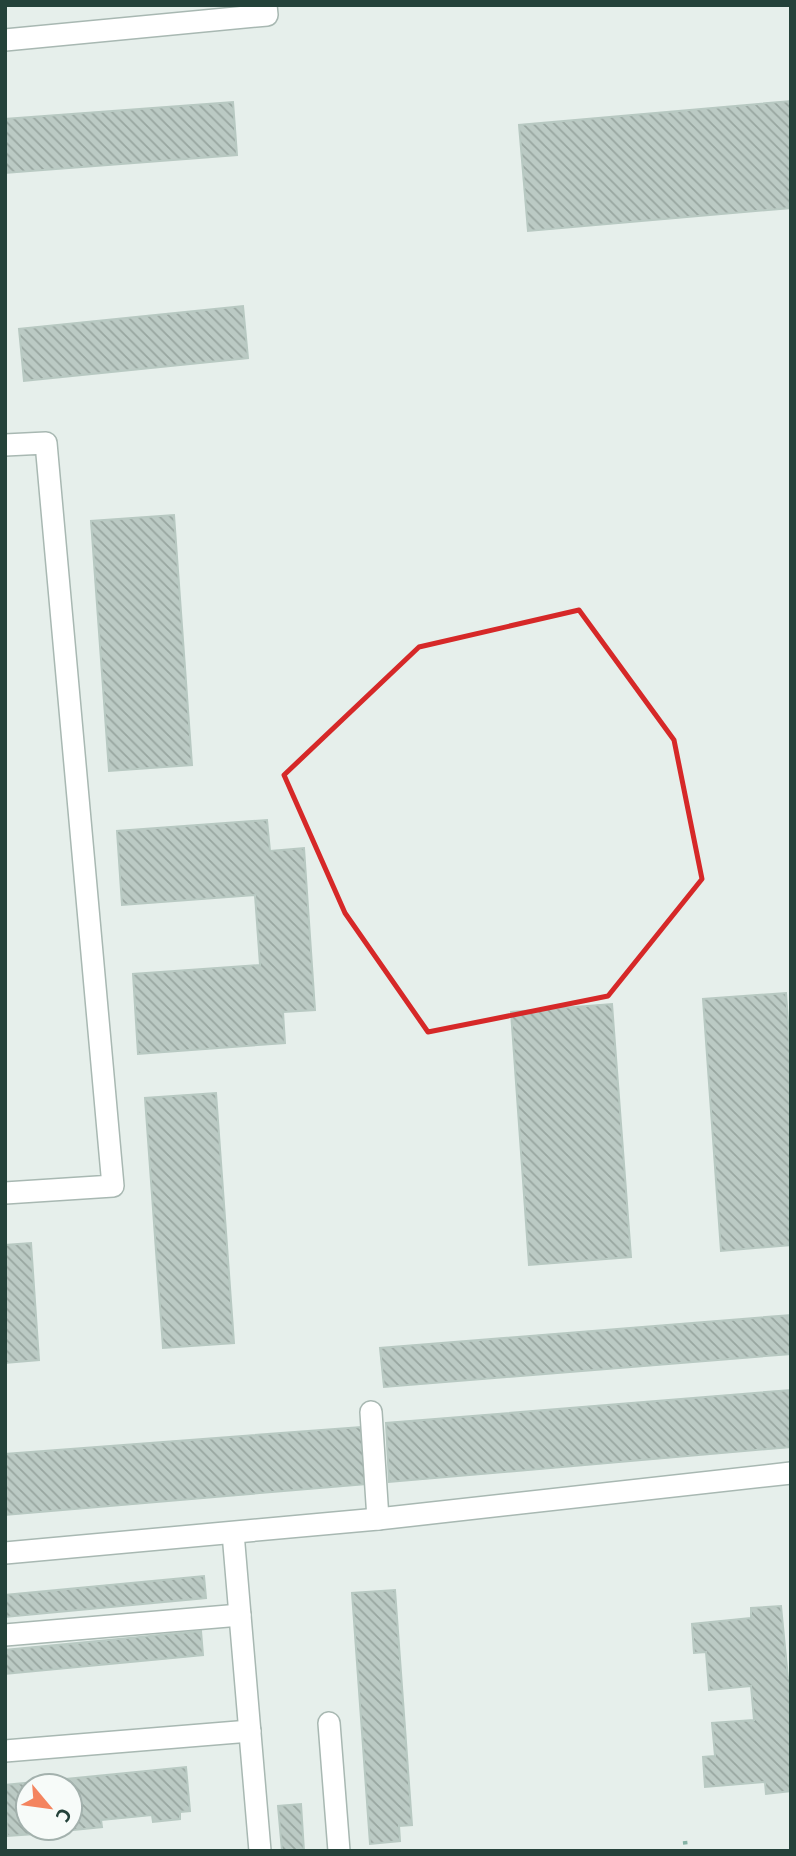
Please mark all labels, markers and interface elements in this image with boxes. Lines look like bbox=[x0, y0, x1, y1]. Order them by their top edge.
north arrow bbox=[14, 1772, 84, 1842]
text: С bbox=[50, 1804, 78, 1827]

